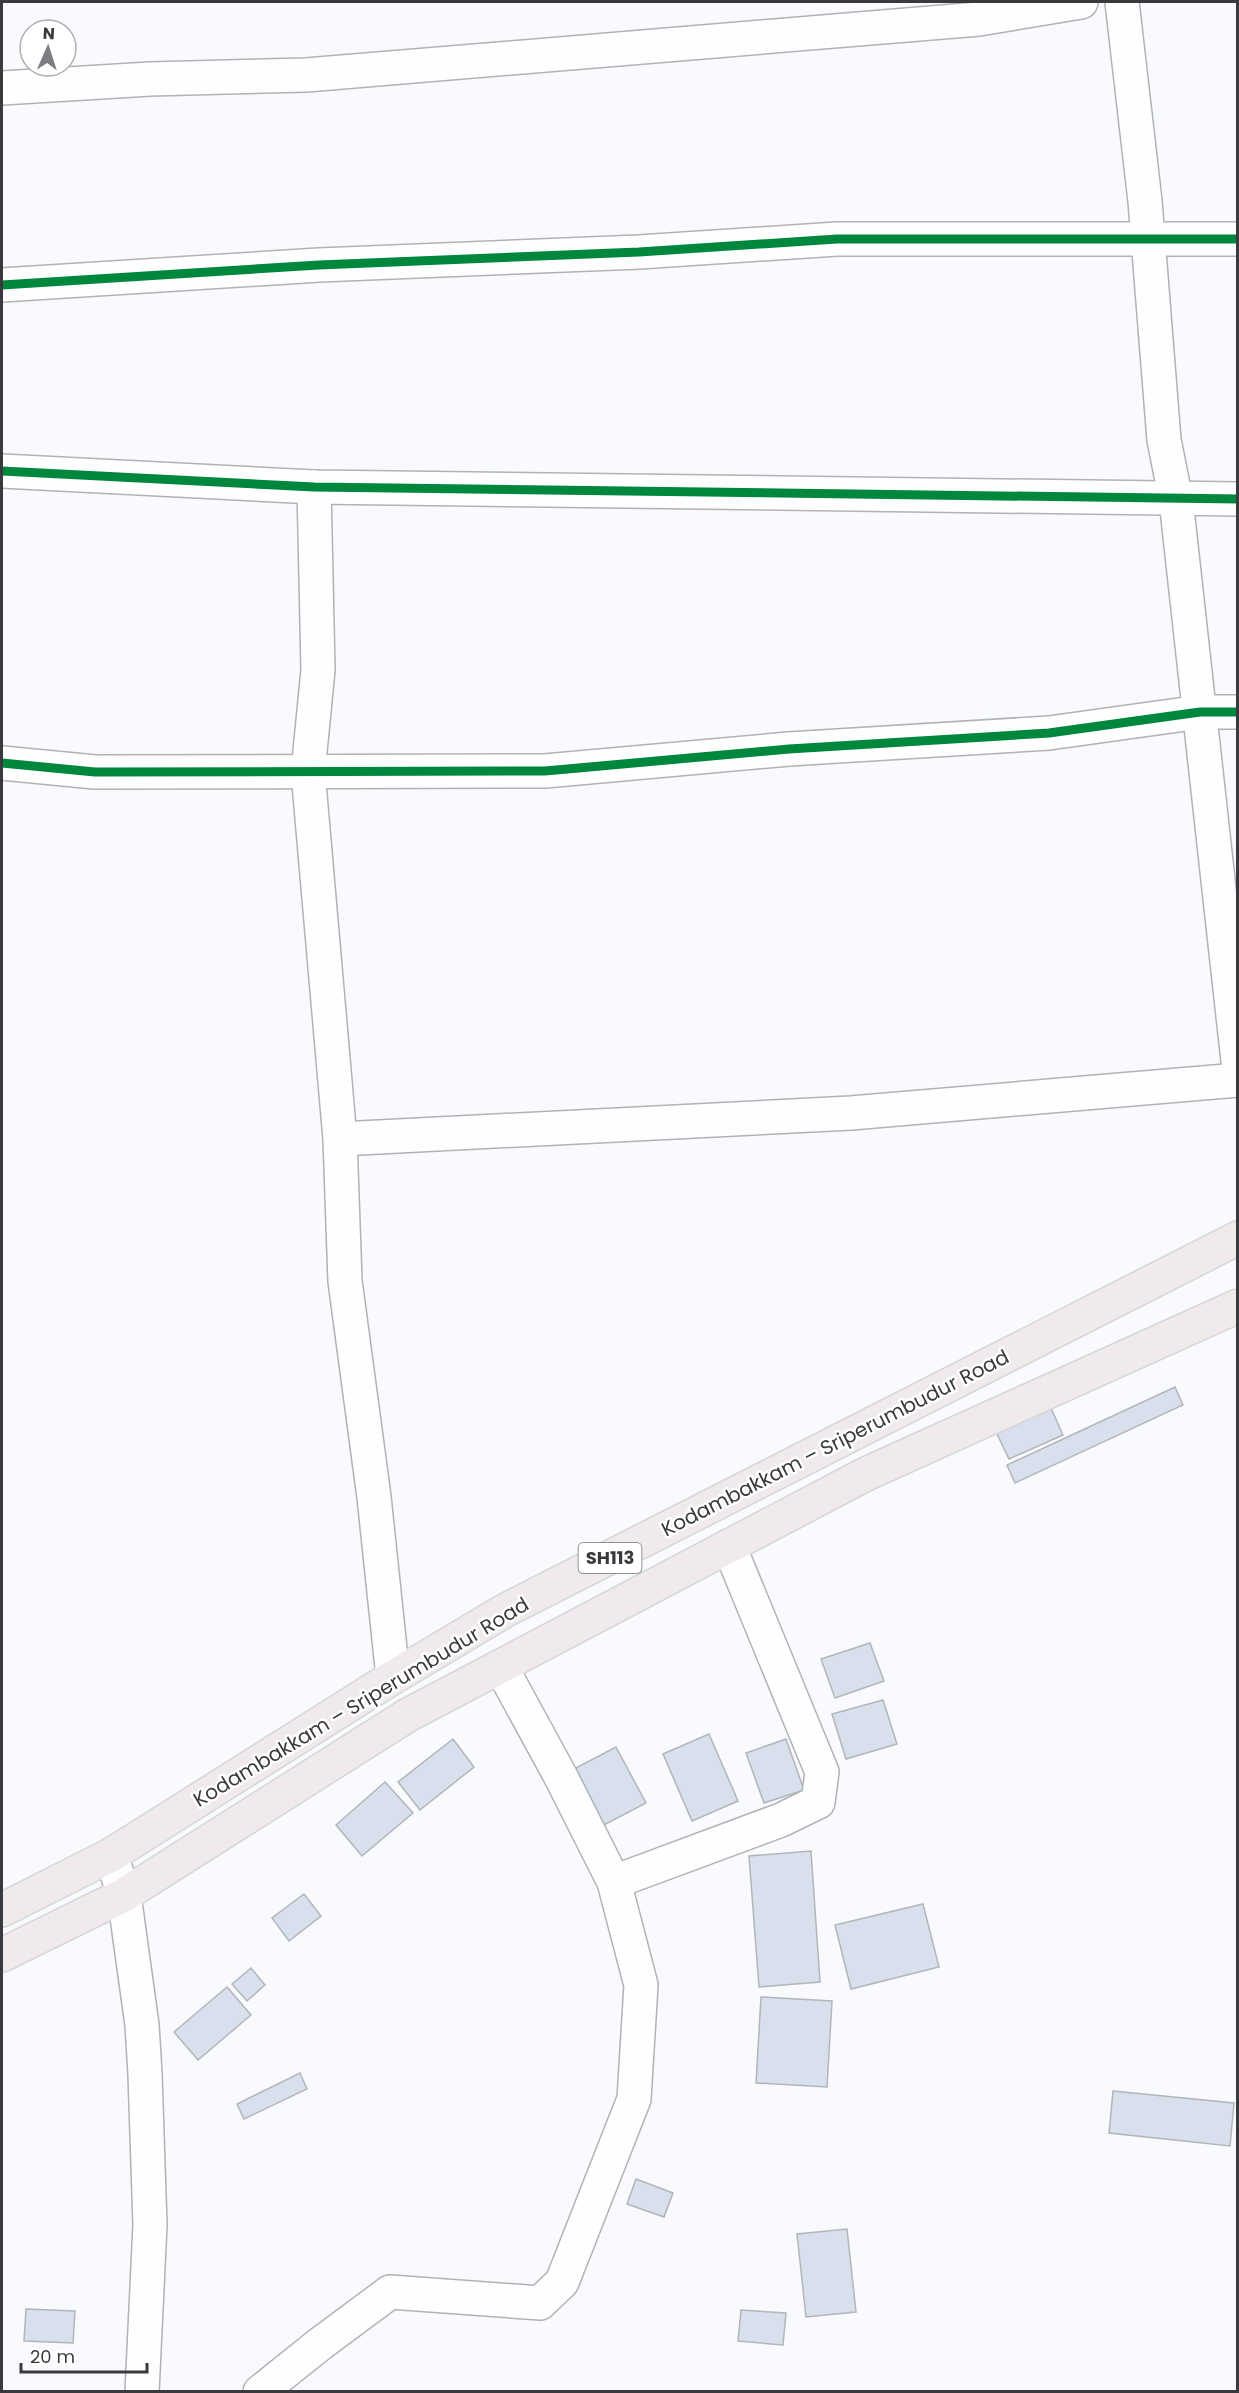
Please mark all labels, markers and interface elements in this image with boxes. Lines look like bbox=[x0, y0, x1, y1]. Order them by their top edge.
north arrow bbox=[18, 18, 78, 78]
text: N bbox=[42, 22, 55, 45]
street label: Kodambakkam – Sriperumbudur Road bbox=[656, 1343, 1014, 1543]
road number: SH113 bbox=[578, 1543, 642, 1573]
street label: Kodambakkam – Sriperumbudur Road bbox=[188, 1590, 534, 1814]
scale bar bbox=[21, 2336, 147, 2374]
text: 20 m bbox=[30, 2344, 75, 2369]

